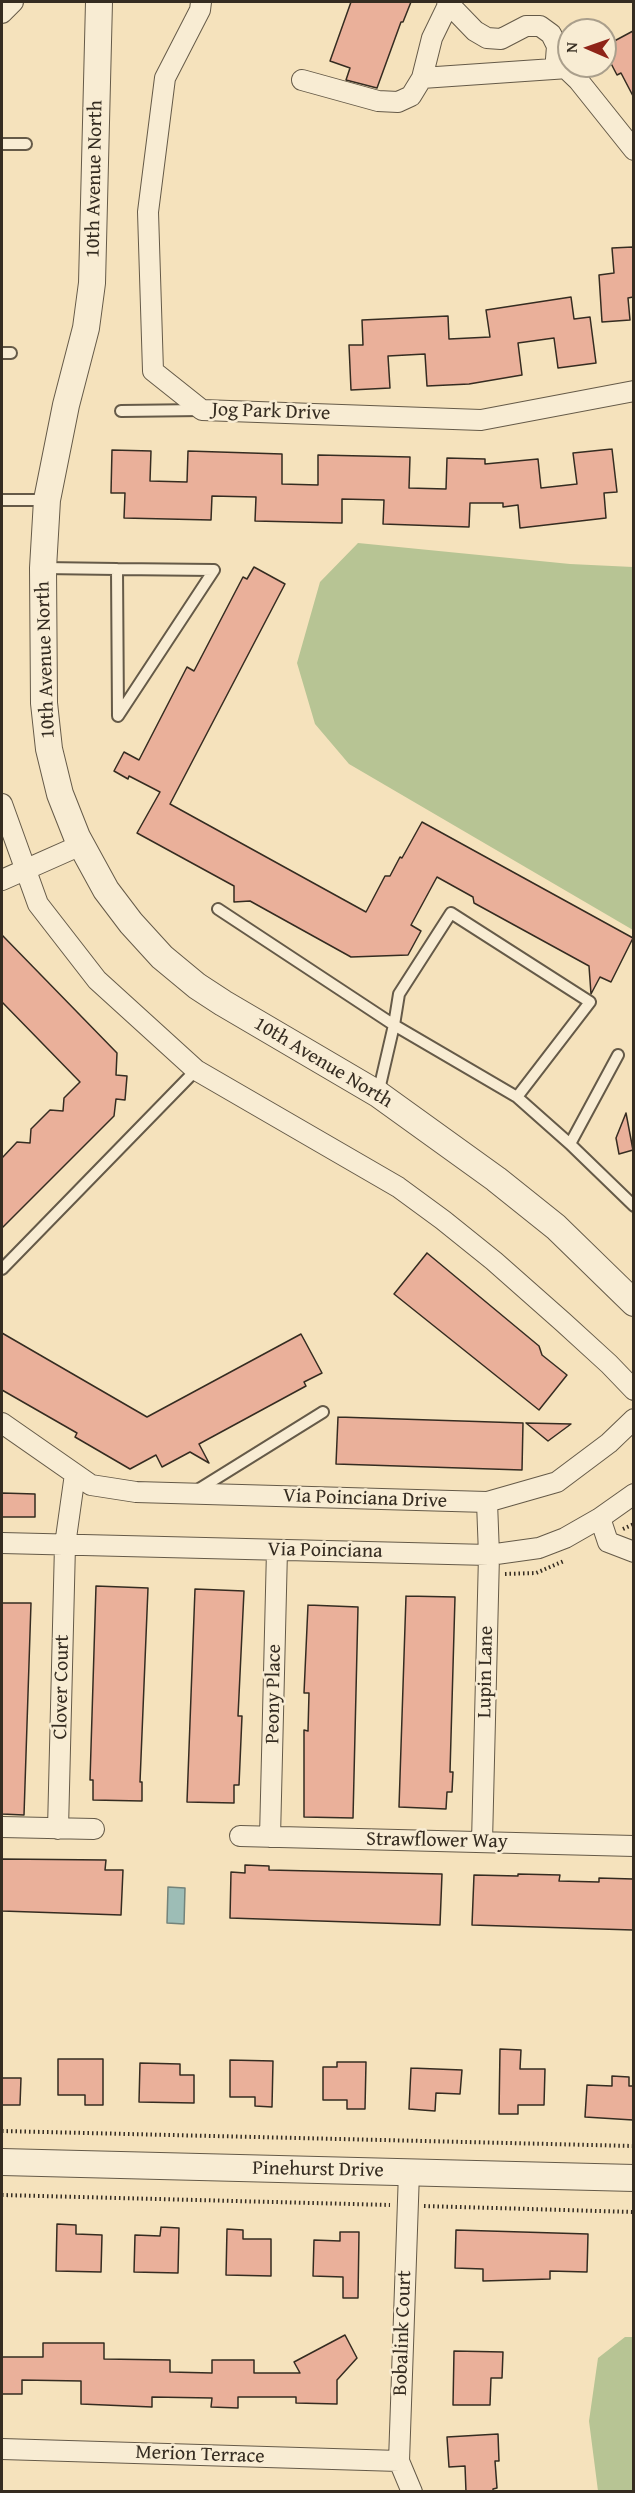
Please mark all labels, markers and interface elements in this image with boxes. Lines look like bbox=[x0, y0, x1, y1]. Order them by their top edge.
north arrow bbox=[557, 18, 617, 78]
text: N bbox=[559, 42, 583, 53]
street label: 10th Avenue North bbox=[82, 100, 108, 258]
street label: Jog Park Drive bbox=[211, 398, 331, 426]
street label: 10th Avenue North bbox=[31, 581, 61, 739]
street label: 10th Avenue North bbox=[249, 1012, 397, 1114]
street label: Via Poinciana Drive bbox=[282, 1484, 448, 1514]
street label: Via Poinciana bbox=[267, 1538, 383, 1564]
street label: Lupin Lane bbox=[473, 1626, 499, 1718]
street label: Clover Court bbox=[49, 1634, 75, 1740]
street label: Peony Place bbox=[261, 1644, 287, 1744]
street label: Strawflower Way bbox=[366, 1828, 508, 1854]
street label: Pinehurst Drive bbox=[252, 2157, 384, 2183]
street label: Bobalink Court bbox=[389, 2270, 417, 2396]
street label: Merion Terrace bbox=[135, 2441, 265, 2469]

